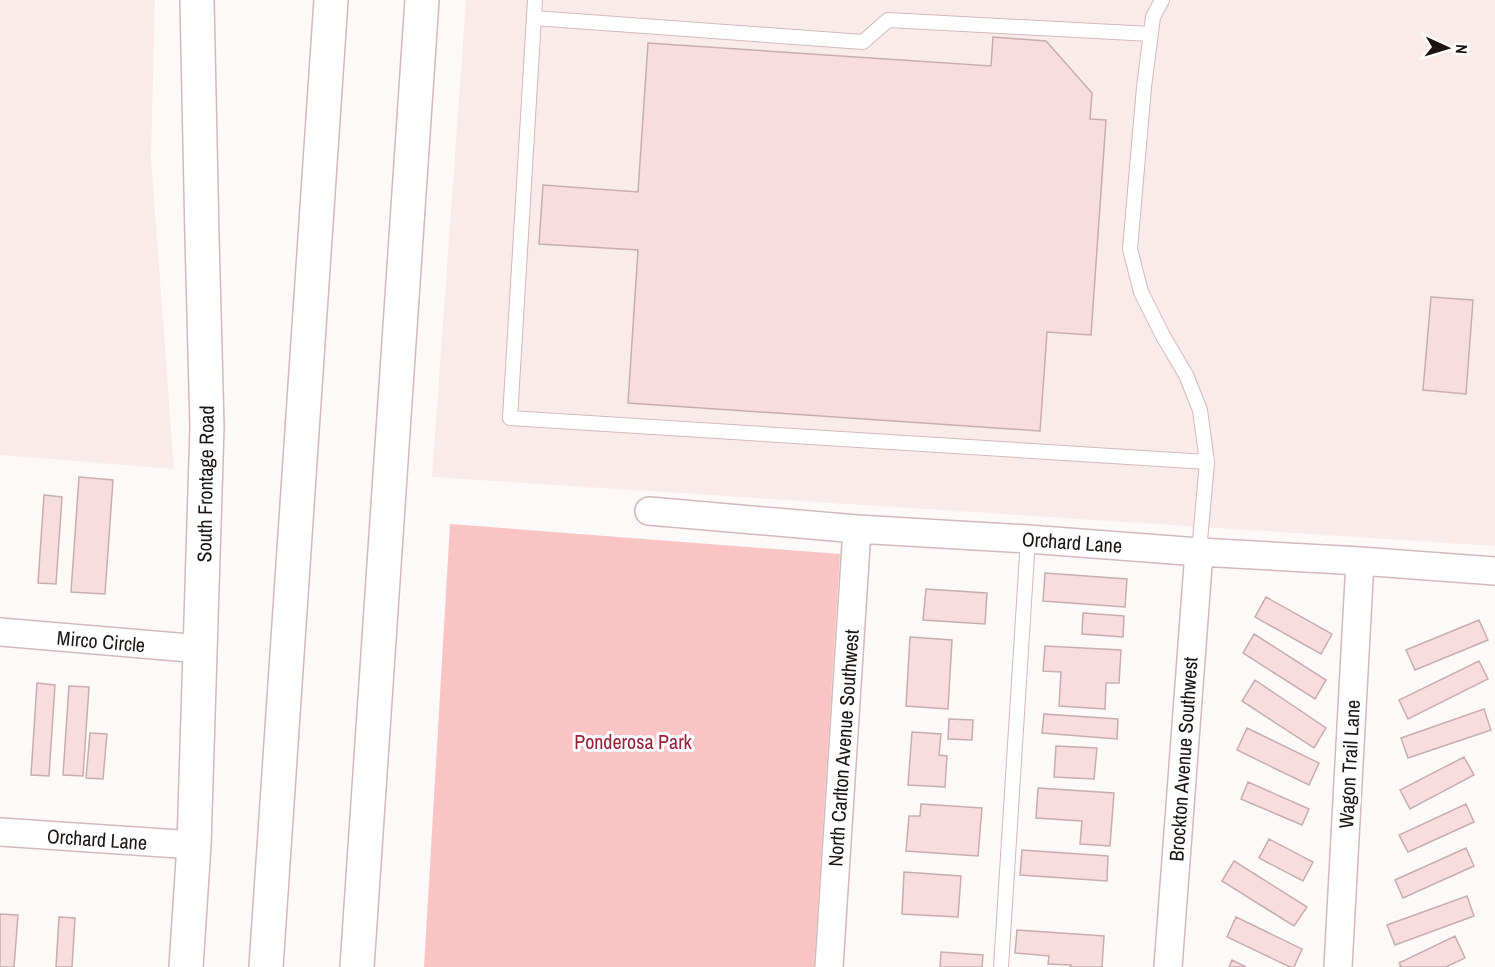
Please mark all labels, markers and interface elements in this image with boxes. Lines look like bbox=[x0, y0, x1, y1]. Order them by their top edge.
north arrow bbox=[1417, 18, 1477, 78]
text: N bbox=[1451, 44, 1473, 55]
street label: South Frontage Road bbox=[190, 405, 220, 563]
street label: Orchard Lane bbox=[1021, 525, 1123, 559]
street label: Mirco Circle bbox=[56, 624, 146, 658]
street label: North Carlton Avenue Southwest bbox=[821, 628, 865, 867]
street label: Brockton Avenue Southwest bbox=[1162, 655, 1204, 862]
street label: Wagon Trail Lane bbox=[1332, 699, 1366, 829]
park label: Ponderosa Park bbox=[574, 728, 693, 755]
street label: Orchard Lane bbox=[46, 822, 148, 856]

